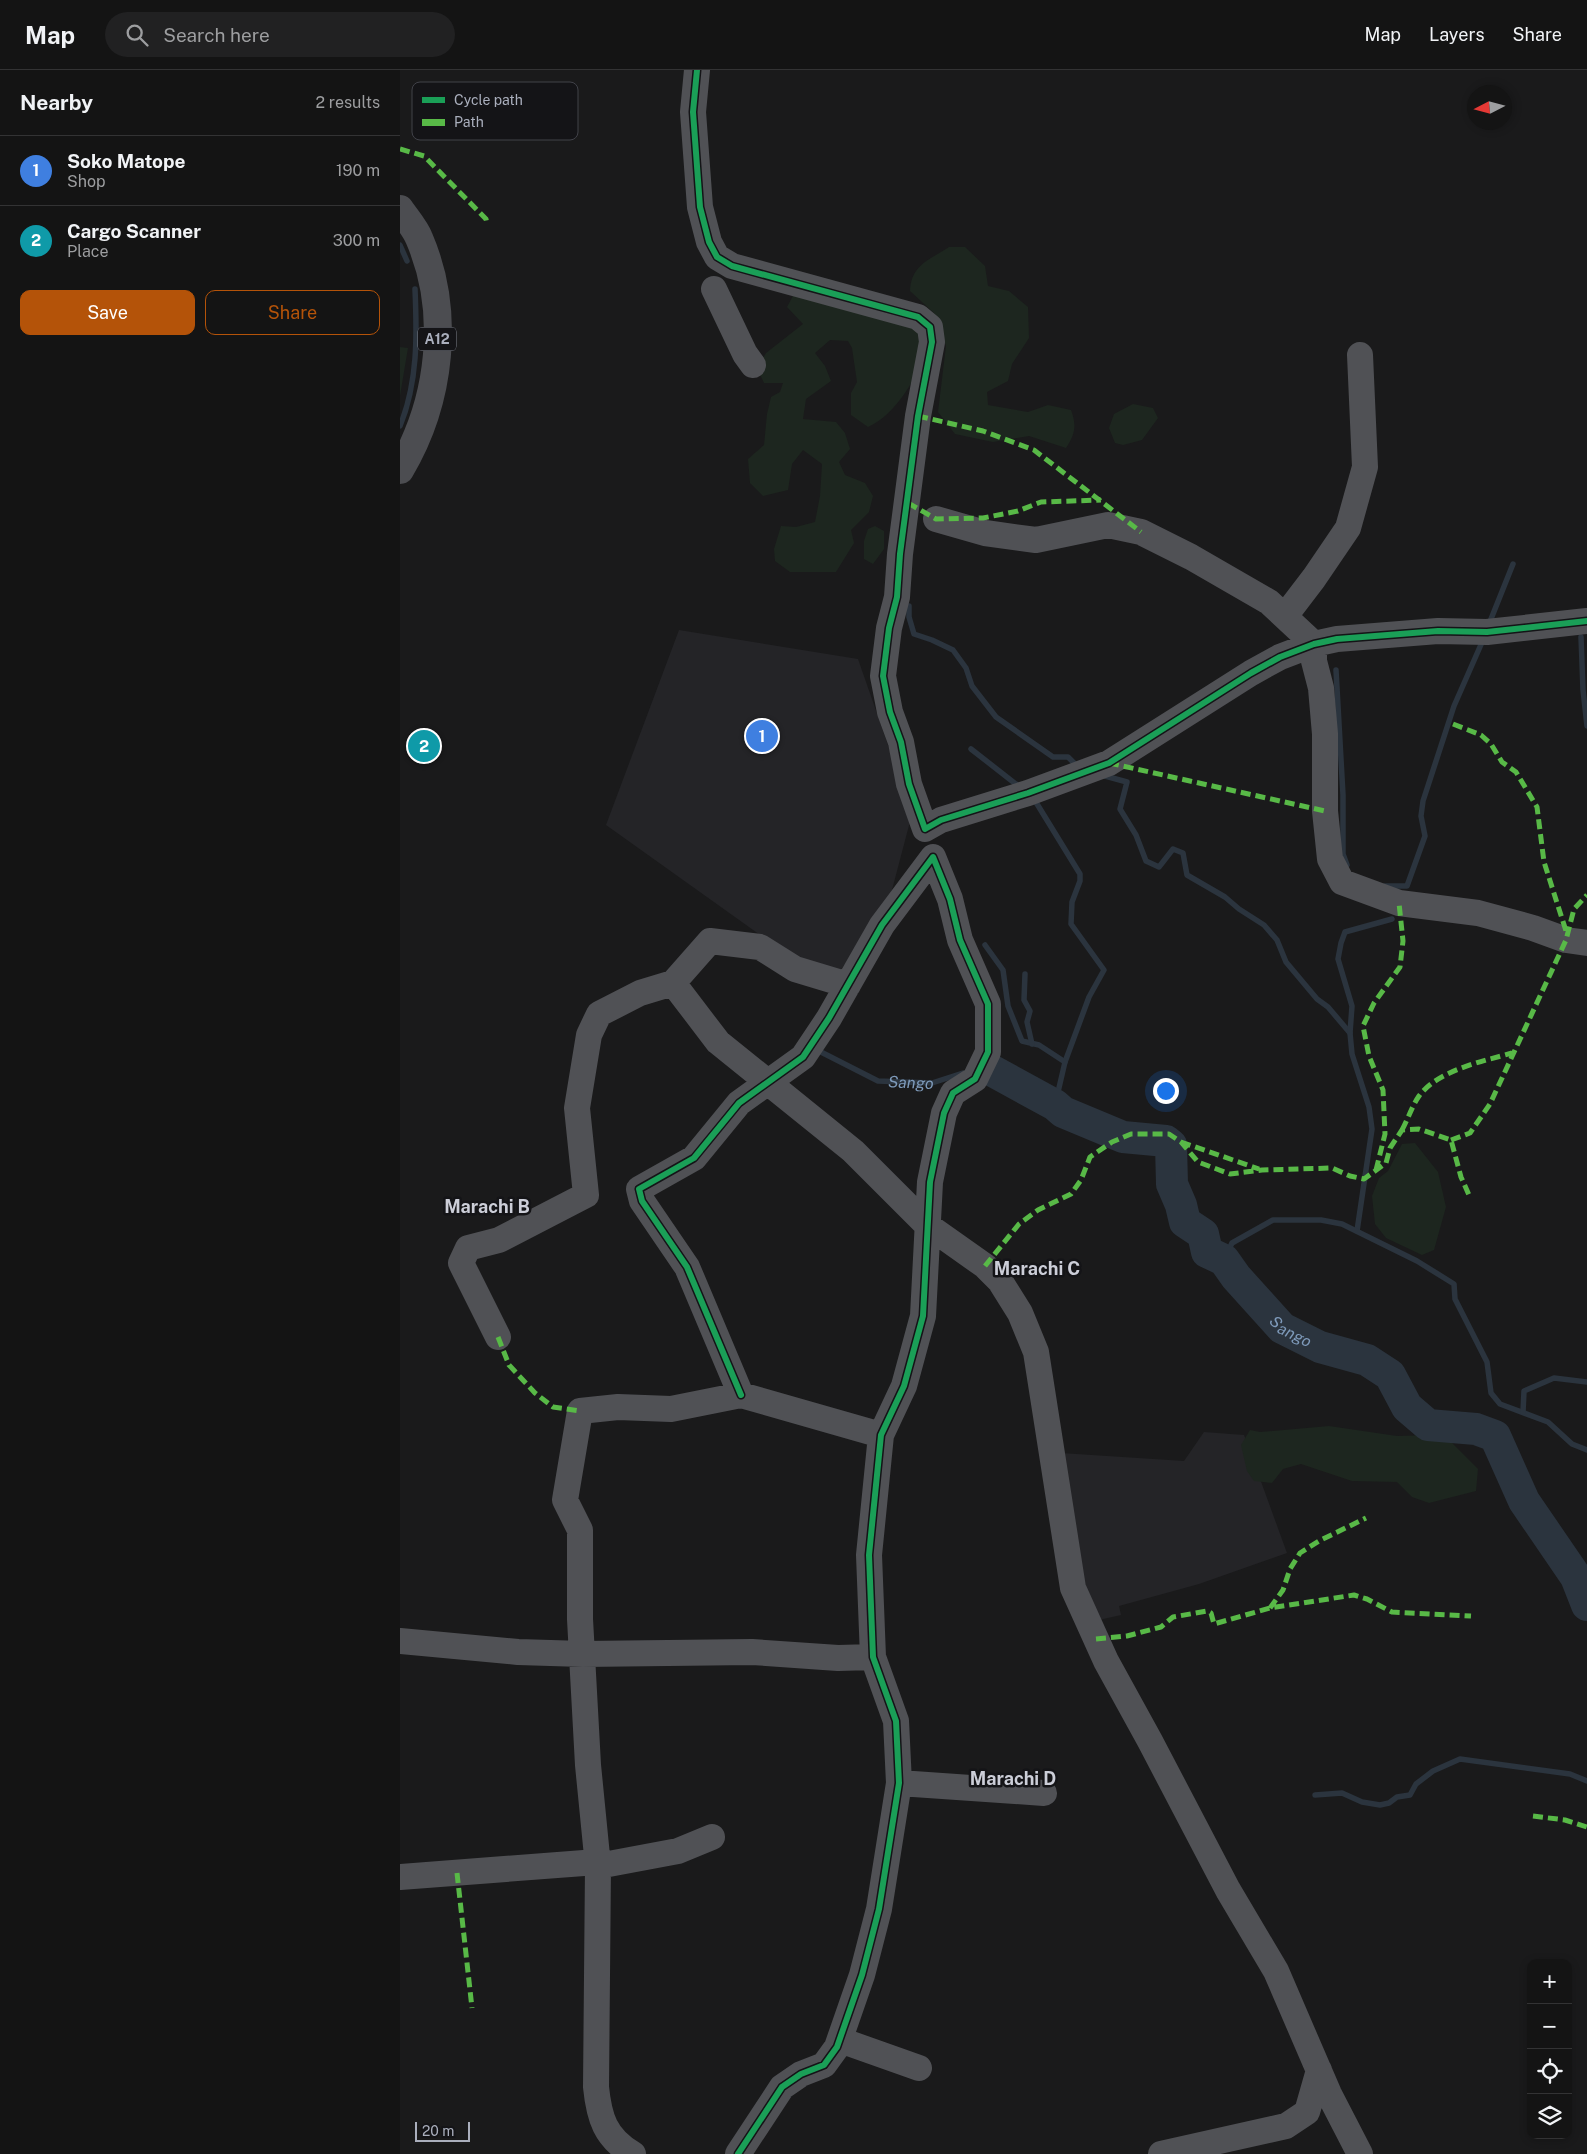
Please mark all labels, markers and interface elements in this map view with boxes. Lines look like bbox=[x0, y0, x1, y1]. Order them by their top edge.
search box bbox=[105, 12, 455, 57]
text: Map bbox=[25, 21, 75, 49]
icon: search bbox=[123, 21, 151, 49]
text: Search here bbox=[163, 24, 270, 46]
text: Map bbox=[1365, 24, 1401, 45]
text: Layers bbox=[1429, 24, 1485, 45]
text: Share bbox=[1513, 24, 1562, 45]
legend bbox=[412, 82, 578, 140]
north arrow bbox=[1467, 85, 1512, 130]
text: Nearby bbox=[20, 90, 93, 115]
text: Cycle path bbox=[454, 92, 523, 108]
text: 2 results bbox=[315, 93, 380, 112]
text: Path bbox=[454, 114, 484, 130]
text: Soko Matope bbox=[67, 150, 185, 172]
text: 1 bbox=[33, 161, 39, 180]
text: 190 m bbox=[336, 161, 380, 180]
text: Shop bbox=[67, 172, 106, 191]
text: Cargo Scanner bbox=[67, 220, 201, 242]
text: 2 bbox=[31, 231, 41, 250]
text: 300 m bbox=[333, 231, 380, 250]
text: Place bbox=[67, 242, 109, 261]
button: Save bbox=[20, 290, 195, 335]
button: Share bbox=[205, 290, 380, 335]
road number: A12 bbox=[418, 328, 456, 350]
pin: 1 bbox=[746, 717, 778, 755]
pin: 2 bbox=[408, 727, 440, 765]
water label: Sango bbox=[888, 1072, 934, 1093]
your location bbox=[1153, 1078, 1179, 1104]
district label: Marachi B bbox=[444, 1196, 530, 1217]
district label: Marachi C bbox=[994, 1258, 1080, 1279]
water label: Sango bbox=[1265, 1312, 1315, 1351]
district label: Marachi D bbox=[970, 1768, 1056, 1789]
map controls bbox=[1527, 1959, 1572, 2139]
button: + bbox=[1527, 1959, 1572, 2004]
button: − bbox=[1527, 2004, 1572, 2049]
button: locate bbox=[1527, 2049, 1572, 2094]
button: layers bbox=[1527, 2094, 1572, 2139]
scale bar bbox=[415, 2119, 470, 2142]
text: 20 m bbox=[422, 2123, 454, 2139]

